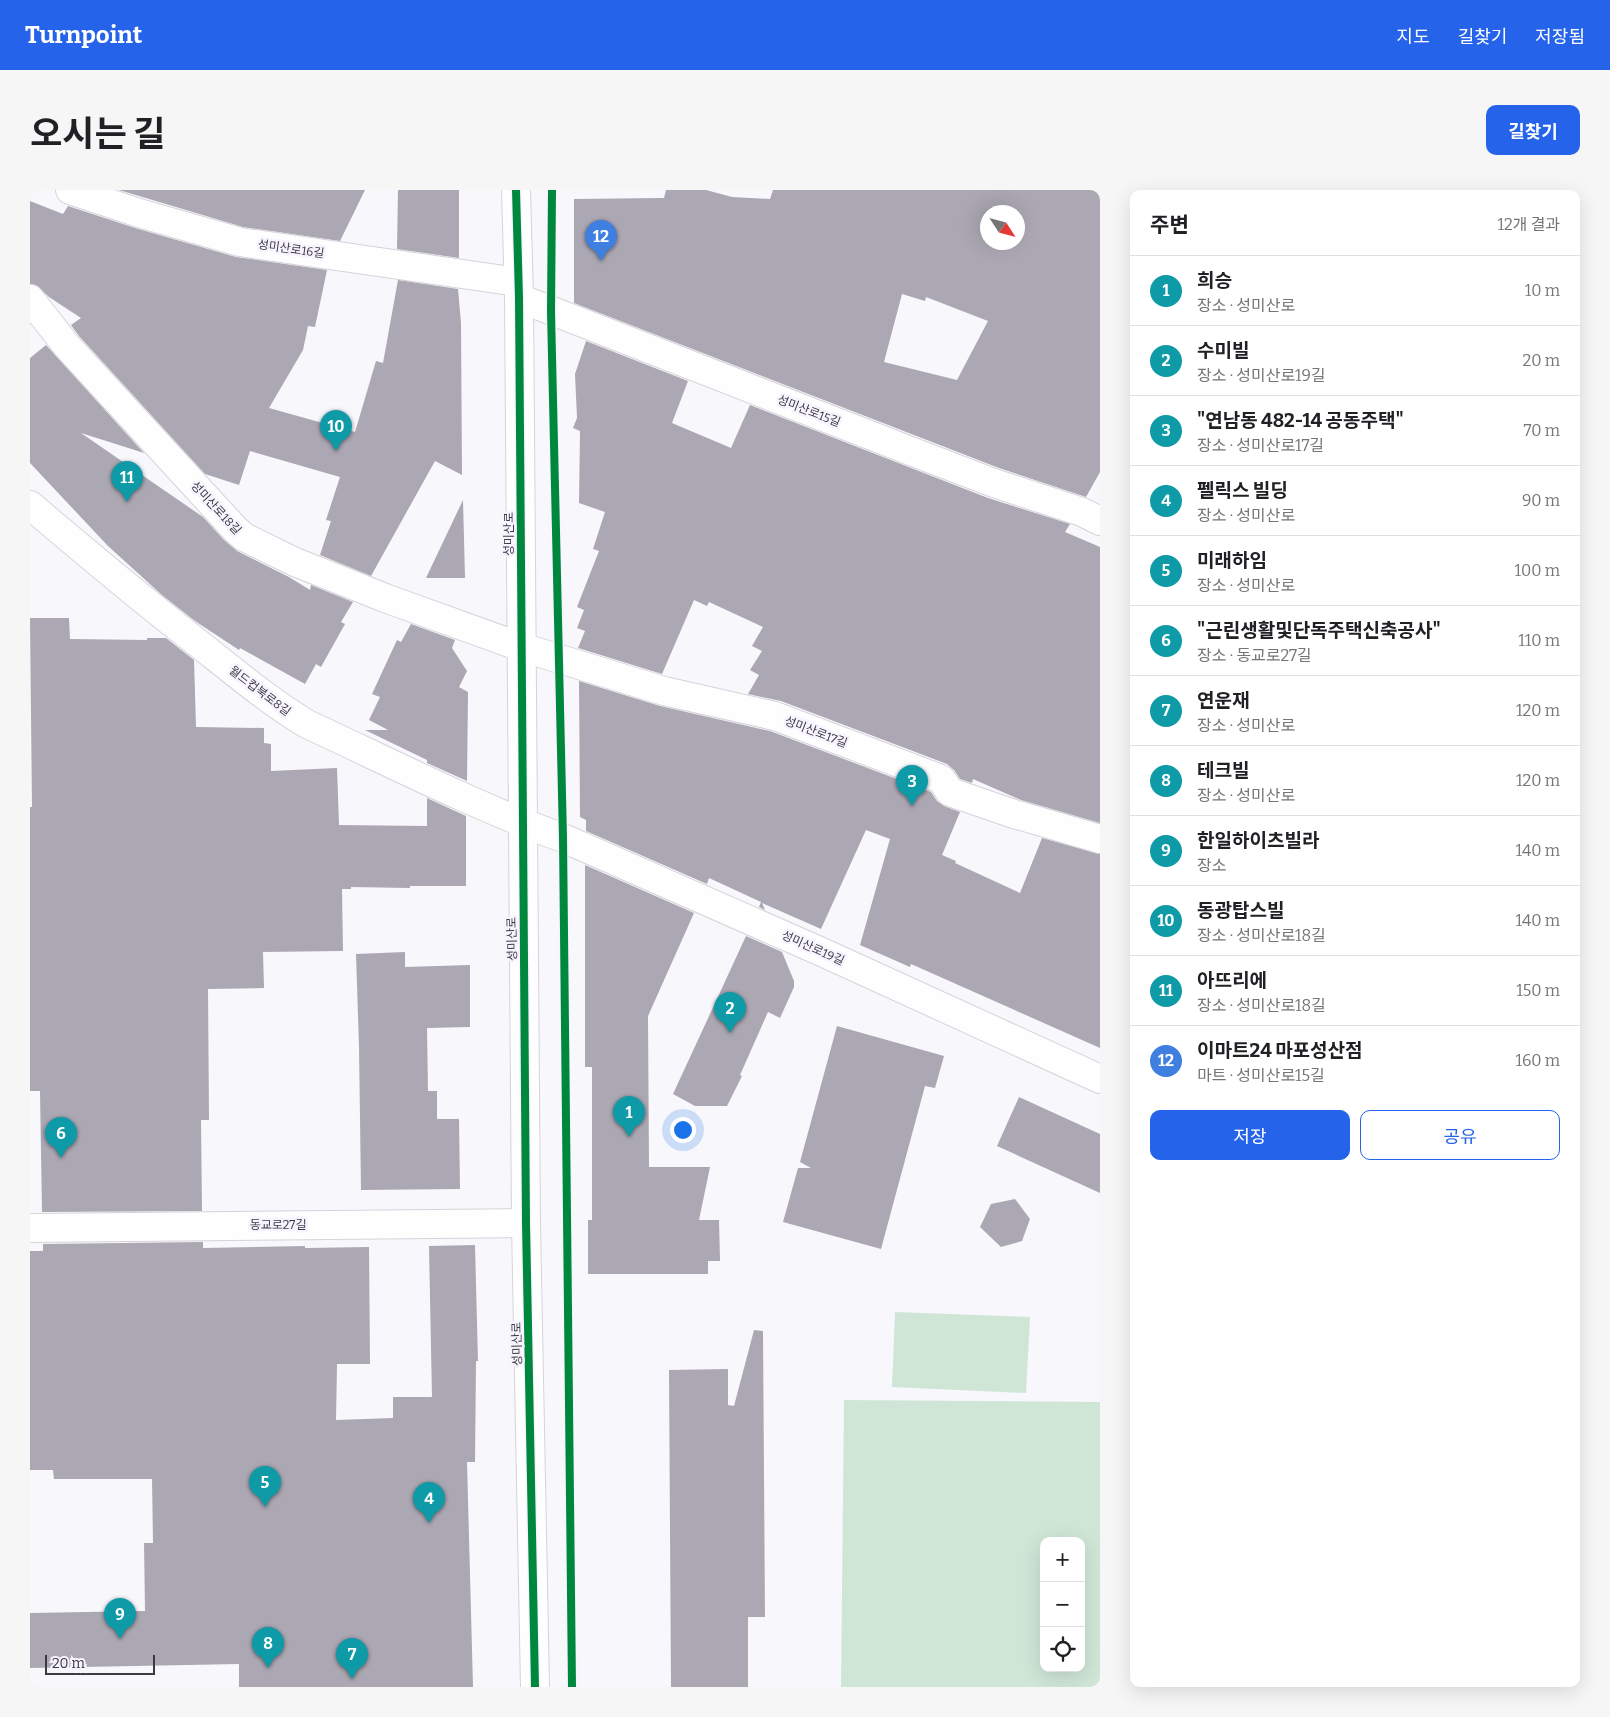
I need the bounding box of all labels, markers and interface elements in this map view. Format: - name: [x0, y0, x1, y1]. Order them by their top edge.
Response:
- text: Turnpoint: [25, 21, 142, 49]
- text: 지도: [1397, 26, 1430, 48]
- text: 길찾기: [1458, 26, 1507, 48]
- text: 저장됨: [1535, 26, 1585, 48]
- button: 길찾기: [1486, 105, 1580, 155]
- text: 오시는 길: [30, 113, 165, 155]
- north arrow: [980, 205, 1025, 250]
- text: 주변: [1150, 212, 1189, 238]
- text: 12개 결과: [1497, 215, 1560, 234]
- pin: 12: [585, 220, 617, 261]
- street label: 성미산로16길: [257, 237, 325, 261]
- text: 희승: [1197, 269, 1232, 292]
- text: 1: [1163, 281, 1169, 300]
- text: 10 m: [1525, 281, 1560, 300]
- text: 장소 · 성미산로: [1197, 296, 1295, 315]
- text: 수미빌: [1197, 339, 1249, 362]
- text: 2: [1161, 351, 1171, 370]
- text: 20 m: [1523, 351, 1560, 370]
- text: 장소 · 성미산로19길: [1197, 366, 1326, 385]
- street label: 성미산로15길: [775, 393, 843, 429]
- text: "연남동 482-14 공동주택": [1197, 409, 1404, 432]
- pin: 10: [320, 410, 352, 451]
- text: 3: [1161, 421, 1171, 440]
- text: 70 m: [1524, 421, 1560, 440]
- text: 장소 · 성미산로17길: [1197, 436, 1324, 455]
- pin: 11: [111, 461, 143, 502]
- street label: 성미산로18길: [188, 479, 244, 537]
- text: 펠릭스 빌딩: [1197, 479, 1288, 502]
- text: 4: [1161, 491, 1171, 510]
- text: 90 m: [1522, 491, 1560, 510]
- text: 장소 · 성미산로: [1197, 506, 1295, 525]
- street label: 성미산로: [502, 512, 516, 556]
- text: 미래하임: [1197, 549, 1267, 572]
- text: 5: [1162, 561, 1170, 580]
- text: 100 m: [1515, 561, 1560, 580]
- text: 장소 · 성미산로: [1197, 576, 1295, 595]
- text: "근린생활및단독주택신축공사": [1197, 619, 1441, 642]
- text: 6: [1161, 631, 1171, 650]
- text: 110 m: [1518, 631, 1560, 650]
- text: 장소 · 동교로27길: [1197, 646, 1312, 665]
- street label: 월드컵북로8길: [226, 663, 294, 719]
- text: 연운재: [1197, 689, 1249, 712]
- text: 7: [1162, 701, 1170, 720]
- text: 120 m: [1516, 701, 1560, 720]
- street label: 성미산로17길: [783, 714, 849, 750]
- text: 장소 · 성미산로: [1197, 716, 1295, 735]
- text: 테크빌: [1197, 759, 1249, 782]
- pin: 3: [896, 765, 928, 806]
- text: 8: [1161, 771, 1171, 790]
- text: 120 m: [1516, 771, 1560, 790]
- text: 장소 · 성미산로: [1197, 786, 1295, 805]
- text: 한일하이츠빌라: [1197, 829, 1319, 852]
- text: 9: [1161, 841, 1171, 860]
- text: 140 m: [1515, 841, 1560, 860]
- text: 장소: [1197, 856, 1226, 875]
- text: 동광탑스빌: [1197, 899, 1284, 922]
- text: 10: [1157, 911, 1175, 930]
- text: 140 m: [1515, 911, 1560, 930]
- street label: 성미산로: [505, 917, 519, 961]
- text: 장소 · 성미산로18길: [1197, 926, 1326, 945]
- street label: 성미산로19길: [779, 928, 847, 968]
- text: 아뜨리에: [1197, 969, 1267, 992]
- text: 11: [1159, 981, 1173, 1000]
- text: 150 m: [1516, 981, 1560, 1000]
- pin: 2: [714, 992, 746, 1033]
- text: 장소 · 성미산로18길: [1197, 996, 1326, 1015]
- text: 이마트24 마포성산점: [1197, 1039, 1363, 1062]
- text: 12: [1158, 1051, 1174, 1070]
- text: 160 m: [1515, 1051, 1560, 1070]
- text: 마트 · 성미산로15길: [1197, 1066, 1325, 1085]
- pin: 1: [613, 1096, 645, 1137]
- button: 저장: [1150, 1110, 1350, 1160]
- button: 공유: [1360, 1110, 1560, 1160]
- pin: 6: [45, 1117, 77, 1158]
- your location: [670, 1117, 696, 1143]
- street label: 동교로27길: [250, 1218, 306, 1232]
- street label: 성미산로: [510, 1322, 524, 1366]
- pin: 5: [249, 1466, 281, 1507]
- pin: 4: [413, 1482, 445, 1523]
- map controls: [1040, 1537, 1085, 1672]
- button: +: [1040, 1537, 1085, 1582]
- button: −: [1040, 1582, 1085, 1627]
- pin: 9: [104, 1598, 136, 1639]
- pin: 8: [252, 1627, 284, 1668]
- button: locate: [1040, 1627, 1085, 1672]
- pin: 7: [336, 1638, 368, 1679]
- scale bar: [45, 1652, 155, 1675]
- text: 20 m: [52, 1655, 85, 1672]

